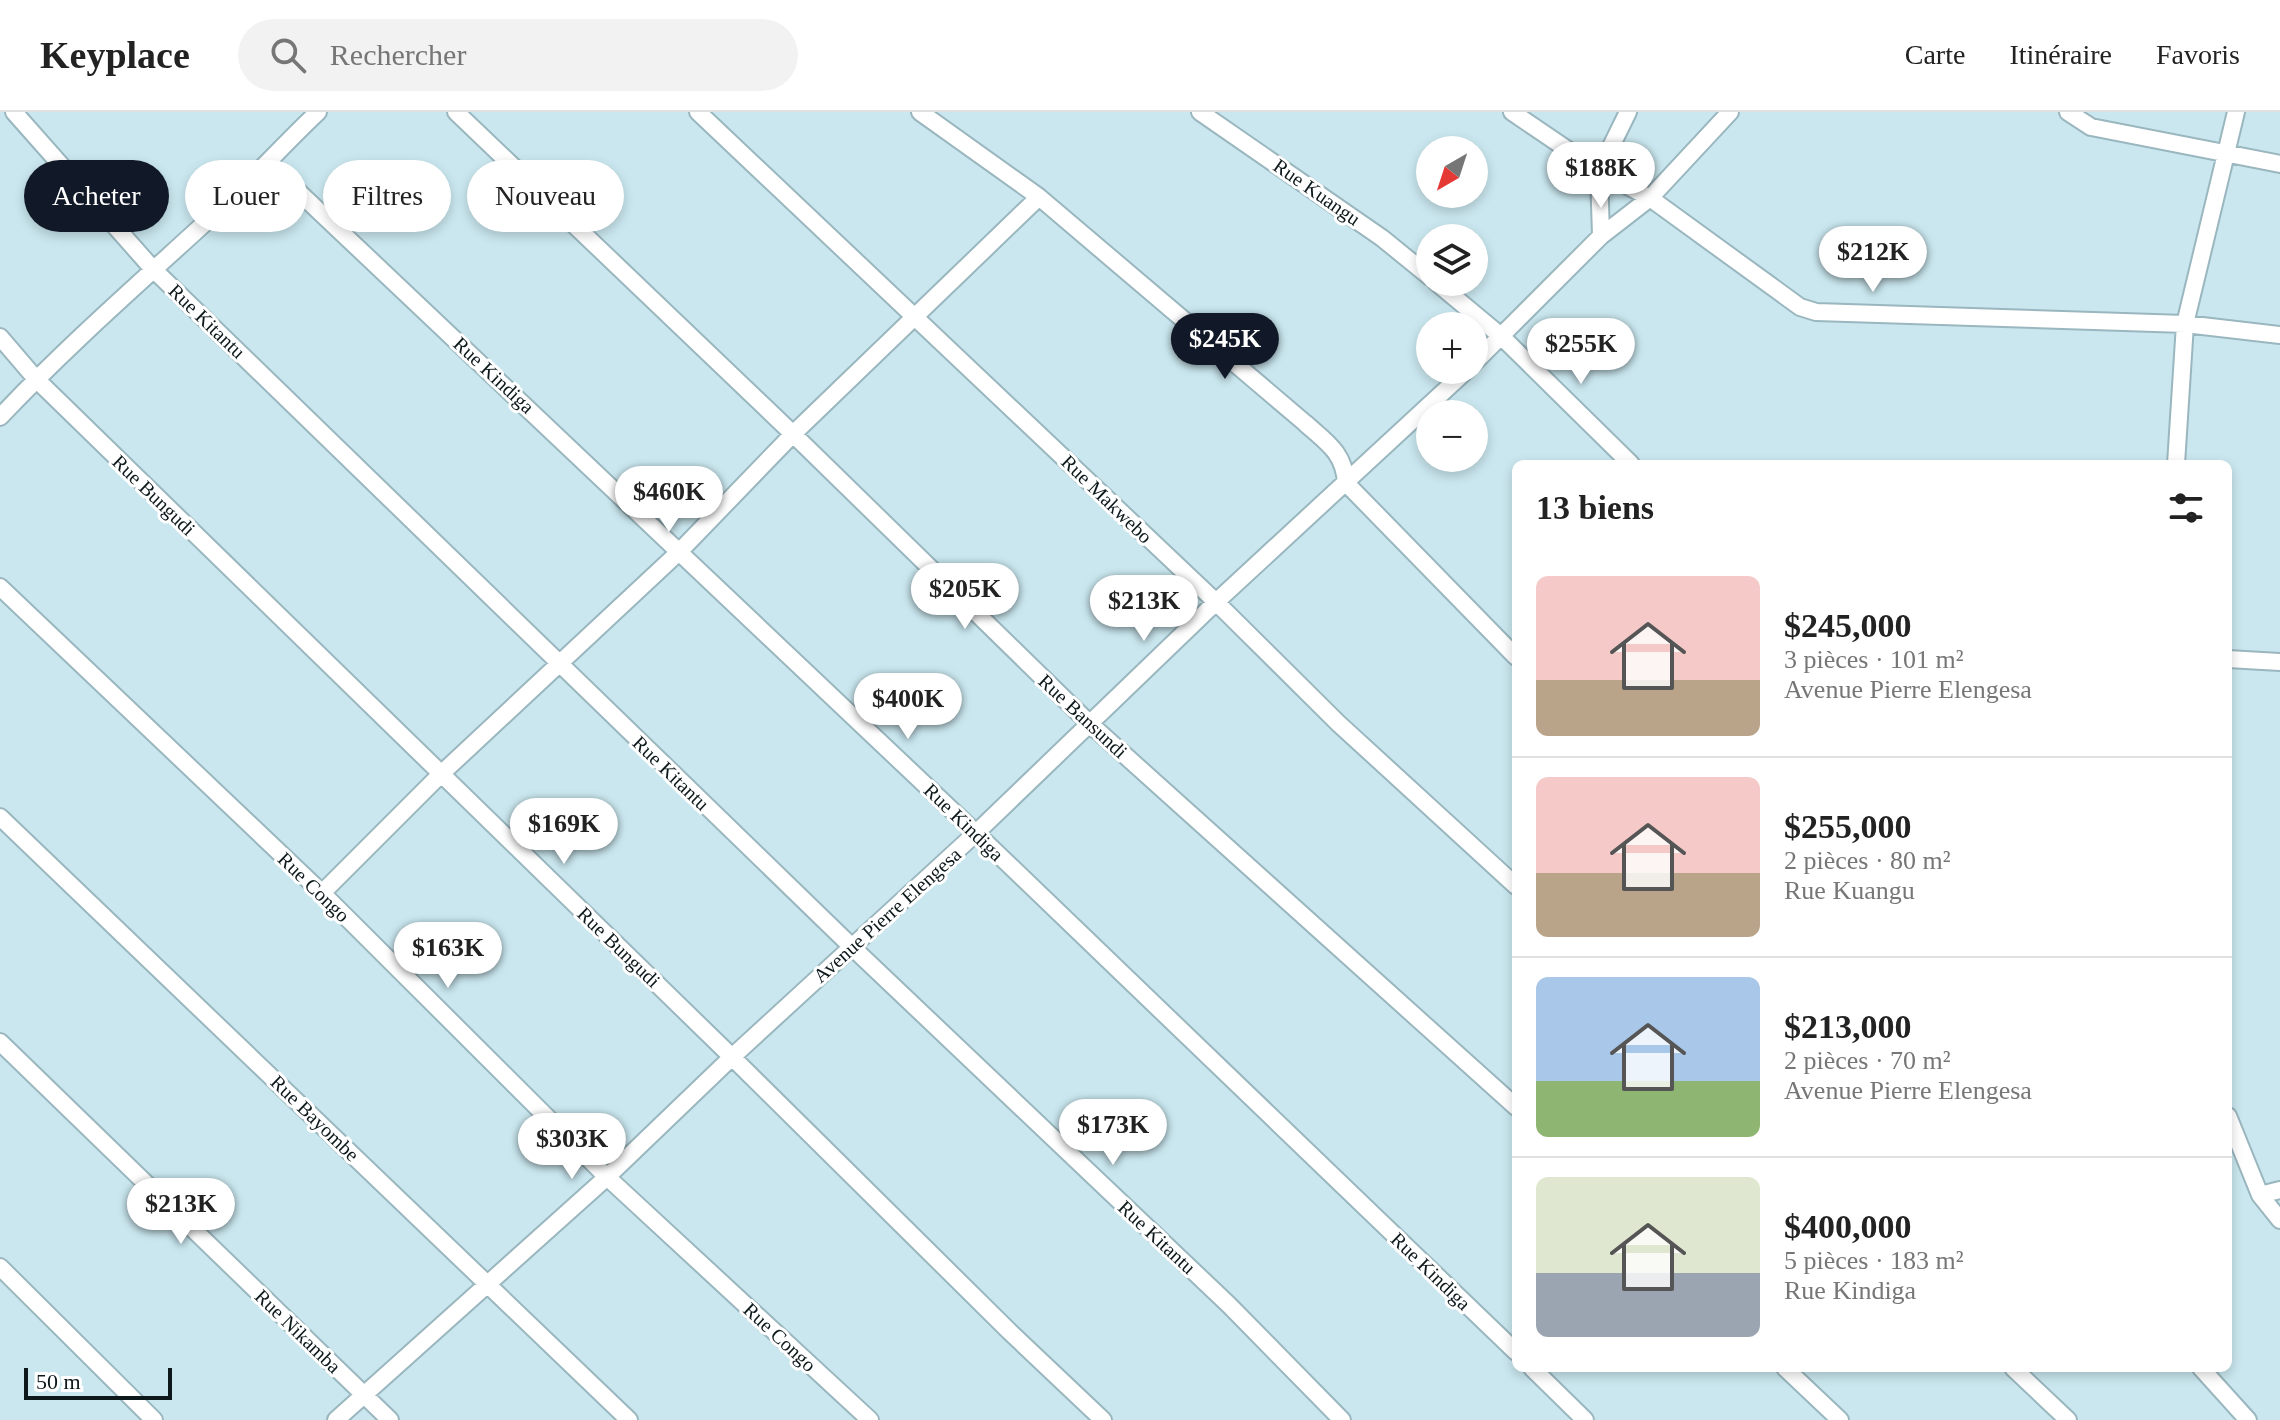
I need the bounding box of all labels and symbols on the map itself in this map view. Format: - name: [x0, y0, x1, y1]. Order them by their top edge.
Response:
- north arrow: [1416, 136, 1488, 208]
- pin: $188K: [1545, 142, 1657, 210]
- street label: Rue Kuangu: [1269, 154, 1364, 231]
- pin: $212K: [1817, 226, 1929, 294]
- street label: Rue Kitantu: [164, 279, 250, 363]
- pin: $245K: [1169, 313, 1281, 381]
- pin: $255K: [1525, 318, 1637, 386]
- street label: Rue Kindiga: [449, 332, 539, 419]
- street label: Rue Bungudi: [107, 450, 200, 541]
- street label: Rue Makwebo: [1057, 450, 1157, 548]
- pin: $460K: [613, 466, 725, 534]
- pin: $205K: [909, 563, 1021, 631]
- pin: $213K: [1088, 575, 1200, 643]
- street label: Rue Bansundi: [1034, 669, 1132, 763]
- pin: $400K: [852, 673, 964, 741]
- street label: Rue Kitantu: [628, 731, 714, 815]
- street label: Rue Kindiga: [919, 779, 1008, 866]
- pin: $169K: [508, 798, 620, 866]
- street label: Avenue Pierre Elengesa: [809, 843, 966, 988]
- street label: Rue Congo: [273, 848, 354, 927]
- street label: Rue Bungudi: [572, 902, 665, 993]
- pin: $163K: [392, 922, 504, 990]
- street label: Rue Bayombe: [266, 1071, 364, 1166]
- pin: $173K: [1057, 1099, 1169, 1167]
- pin: $303K: [516, 1113, 628, 1181]
- pin: $213K: [125, 1178, 237, 1246]
- street label: Rue Kitantu: [1114, 1196, 1200, 1278]
- street label: Rue Kindiga: [1386, 1228, 1475, 1315]
- street label: Rue Nikamba: [251, 1285, 345, 1377]
- street label: Rue Congo: [739, 1298, 821, 1377]
- scale bar: [24, 1364, 172, 1400]

